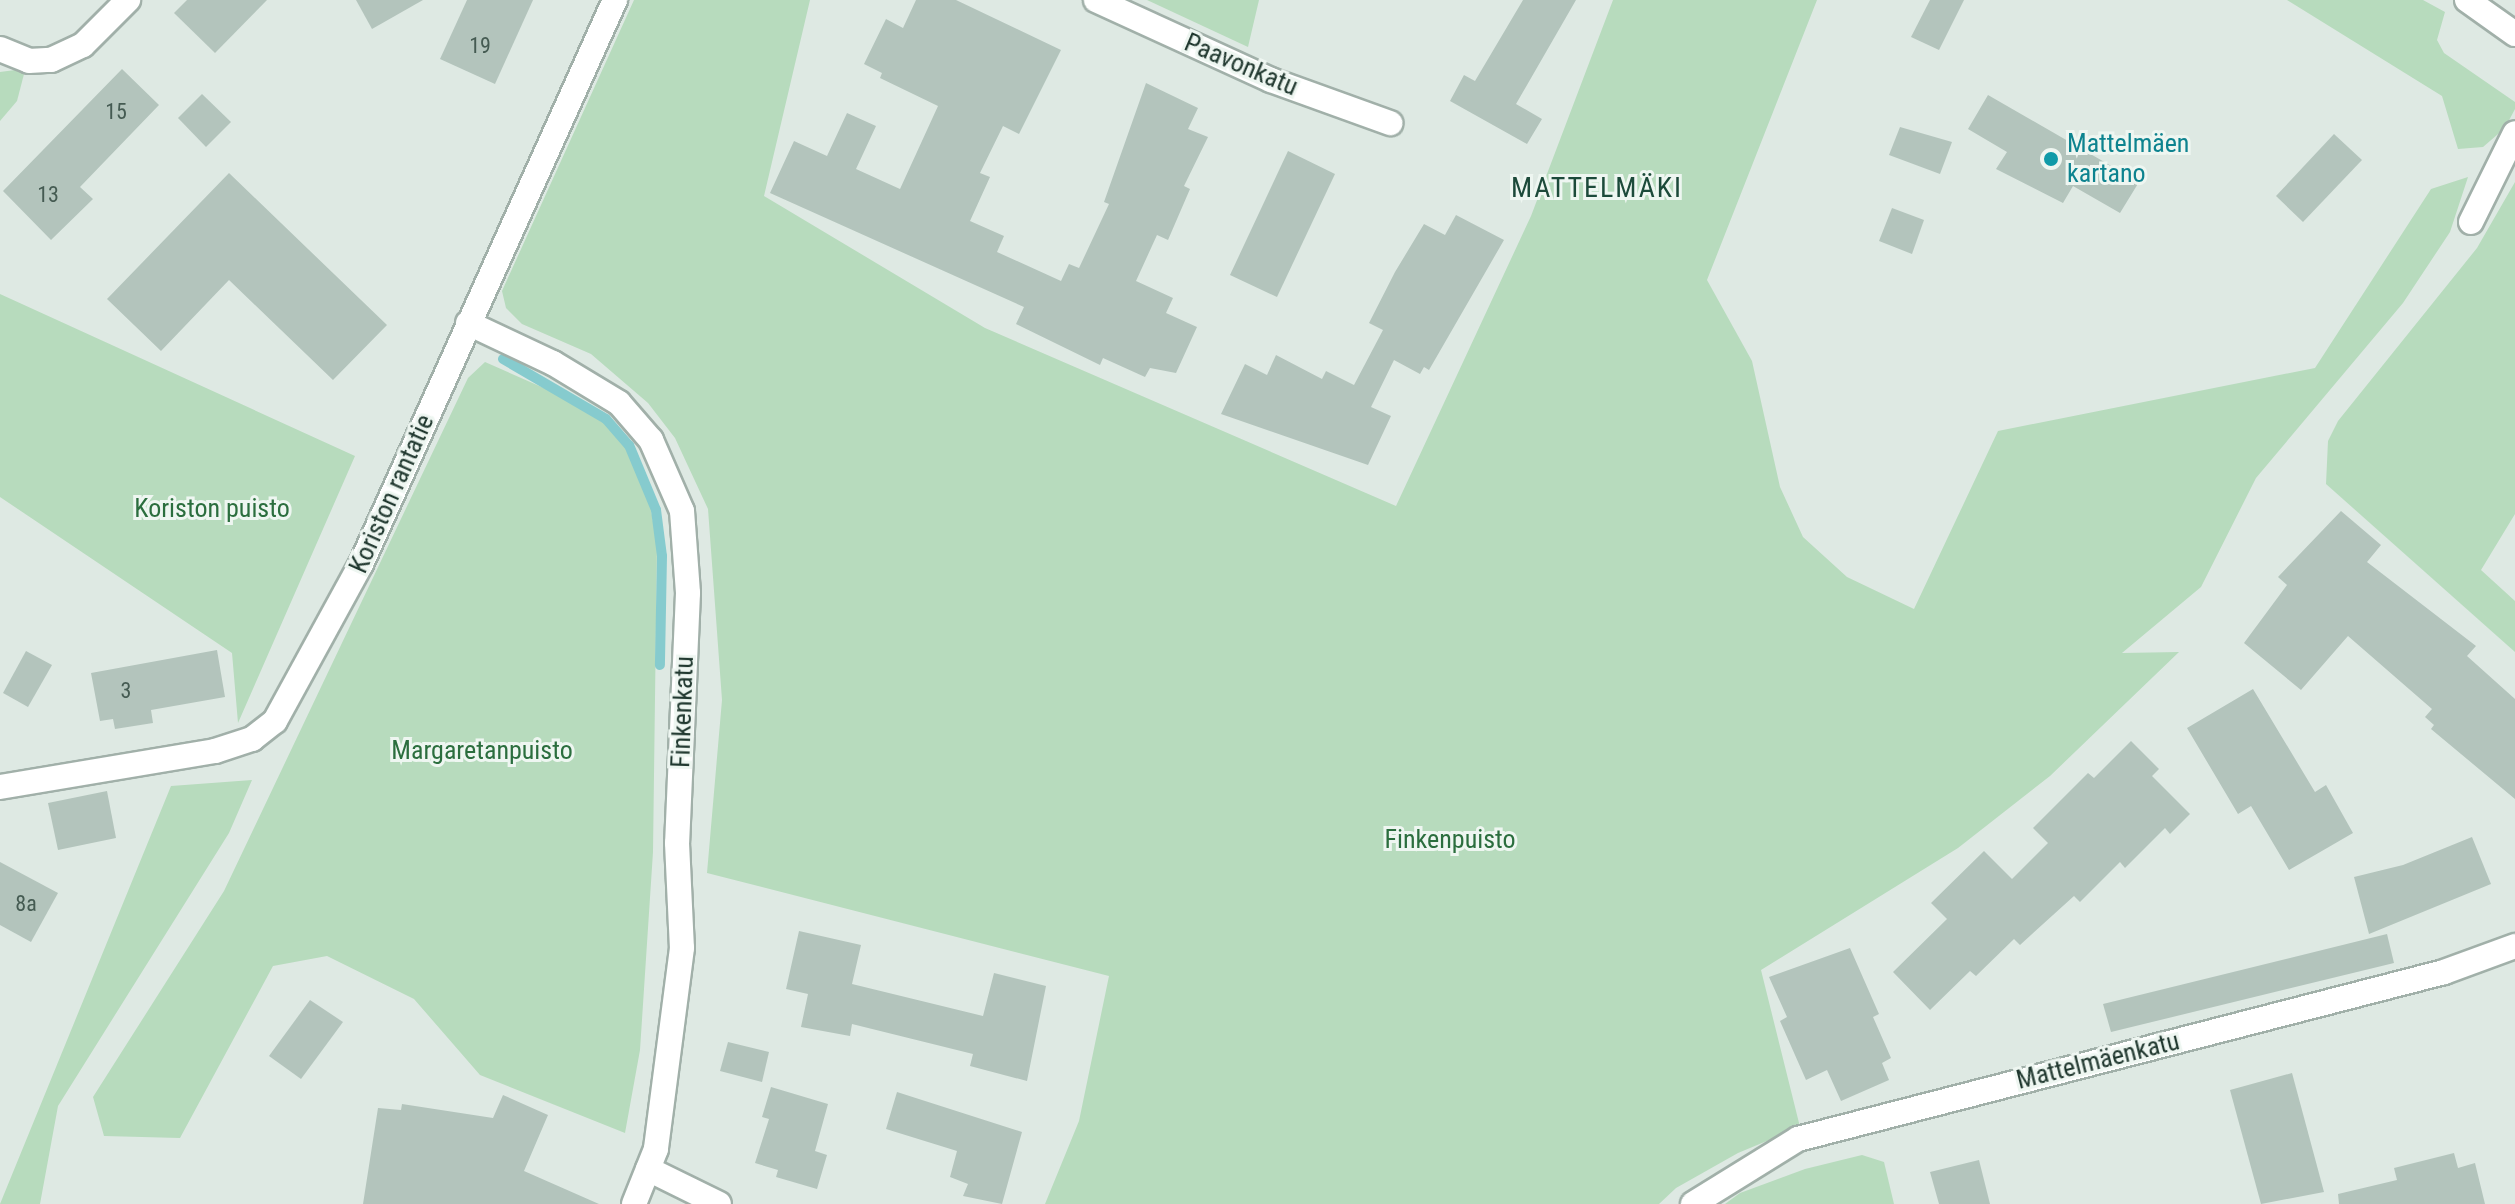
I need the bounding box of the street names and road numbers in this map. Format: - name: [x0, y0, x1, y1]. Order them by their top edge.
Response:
- street label: Paavonkatu: [1180, 27, 1302, 103]
- street label: Koriston rantatie: [343, 410, 441, 578]
- street label: Finkenkatu: [665, 656, 701, 768]
- street label: Mattelmäenkatu: [2013, 1026, 2183, 1096]

